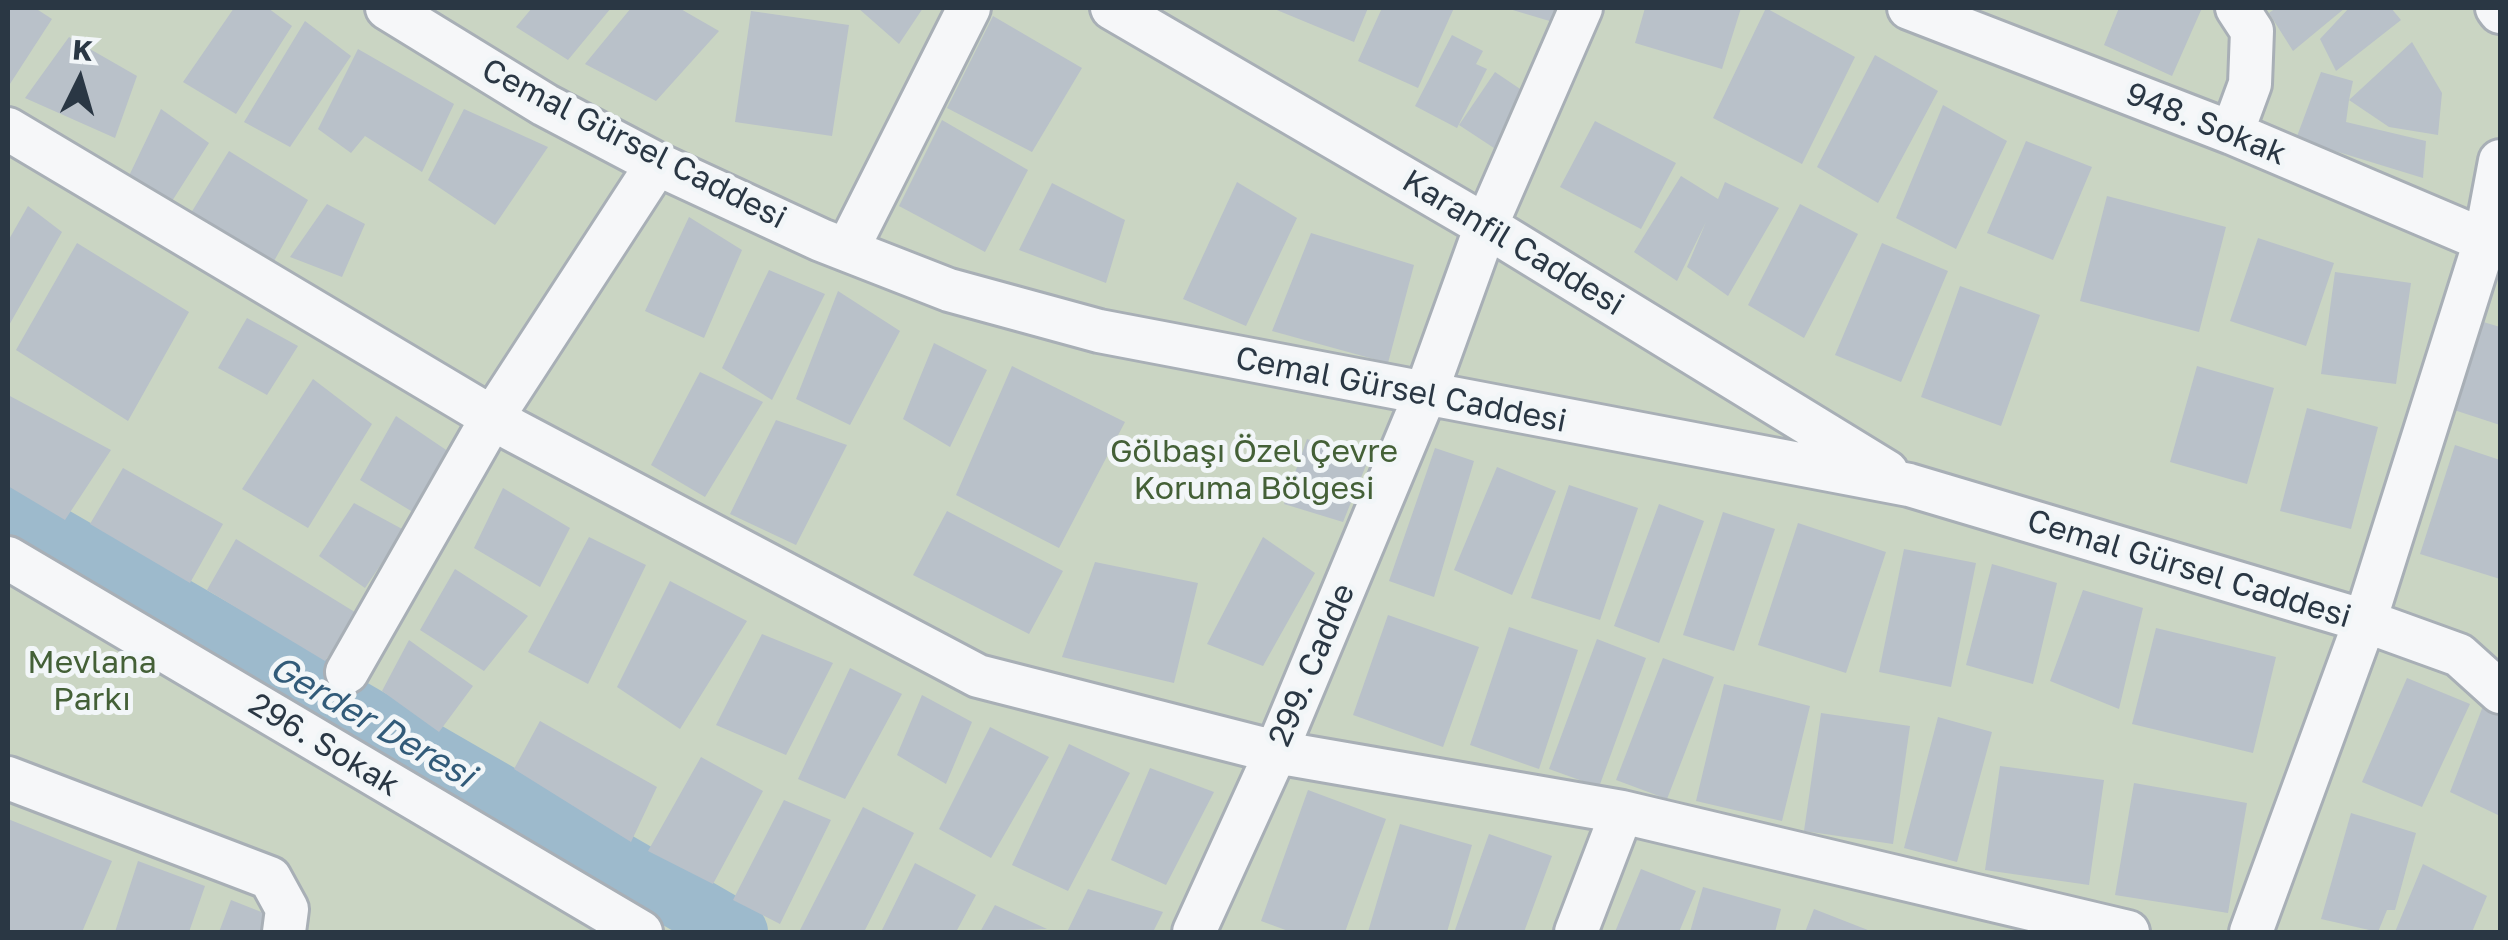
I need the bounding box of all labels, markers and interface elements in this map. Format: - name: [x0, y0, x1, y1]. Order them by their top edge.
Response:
- north arrow: [30, 30, 130, 130]
- text: K: [71, 32, 94, 67]
- street label: Cemal Gürsel Caddesi: [475, 51, 793, 237]
- street label: 948. Sokak: [2120, 74, 2292, 174]
- street label: Karanfil Caddesi: [1395, 162, 1631, 324]
- street label: Cemal Gürsel Caddesi: [1232, 339, 1570, 441]
- park label: Gölbaşı Özel Çevre Koruma Bölgesi: [1110, 433, 1398, 508]
- street label: Cemal Gürsel Caddesi: [2023, 501, 2355, 637]
- street label: 299. Cadde: [1261, 578, 1363, 752]
- park label: Mevlana Parkı: [27, 644, 157, 719]
- water label: Gerder Deresi: [262, 647, 482, 797]
- street label: 296. Sokak: [242, 685, 406, 805]

